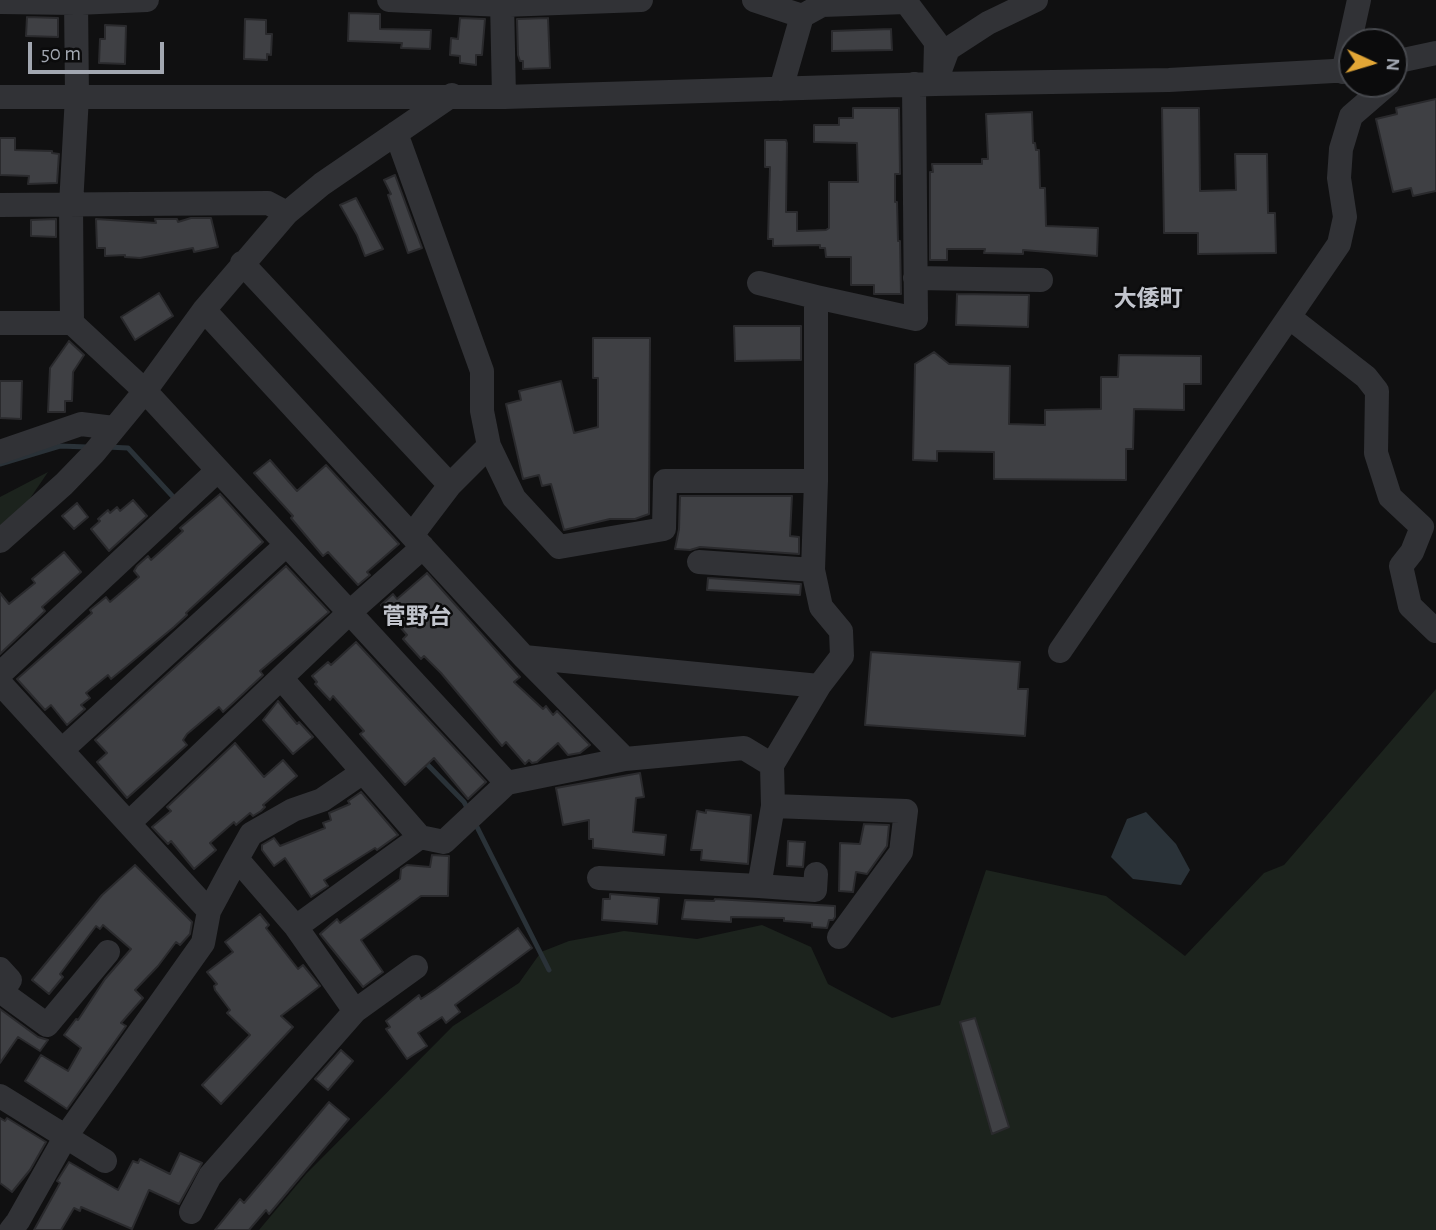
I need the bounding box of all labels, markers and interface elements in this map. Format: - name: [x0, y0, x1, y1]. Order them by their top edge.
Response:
- scale bar: [32, 28, 168, 72]
- north arrow: [1338, 28, 1408, 98]
- text: 50 m: [41, 43, 81, 64]
- text: N: [1383, 57, 1402, 72]
- district label: 大倭町: [1114, 285, 1182, 313]
- district label: 菅野台: [383, 603, 451, 631]

